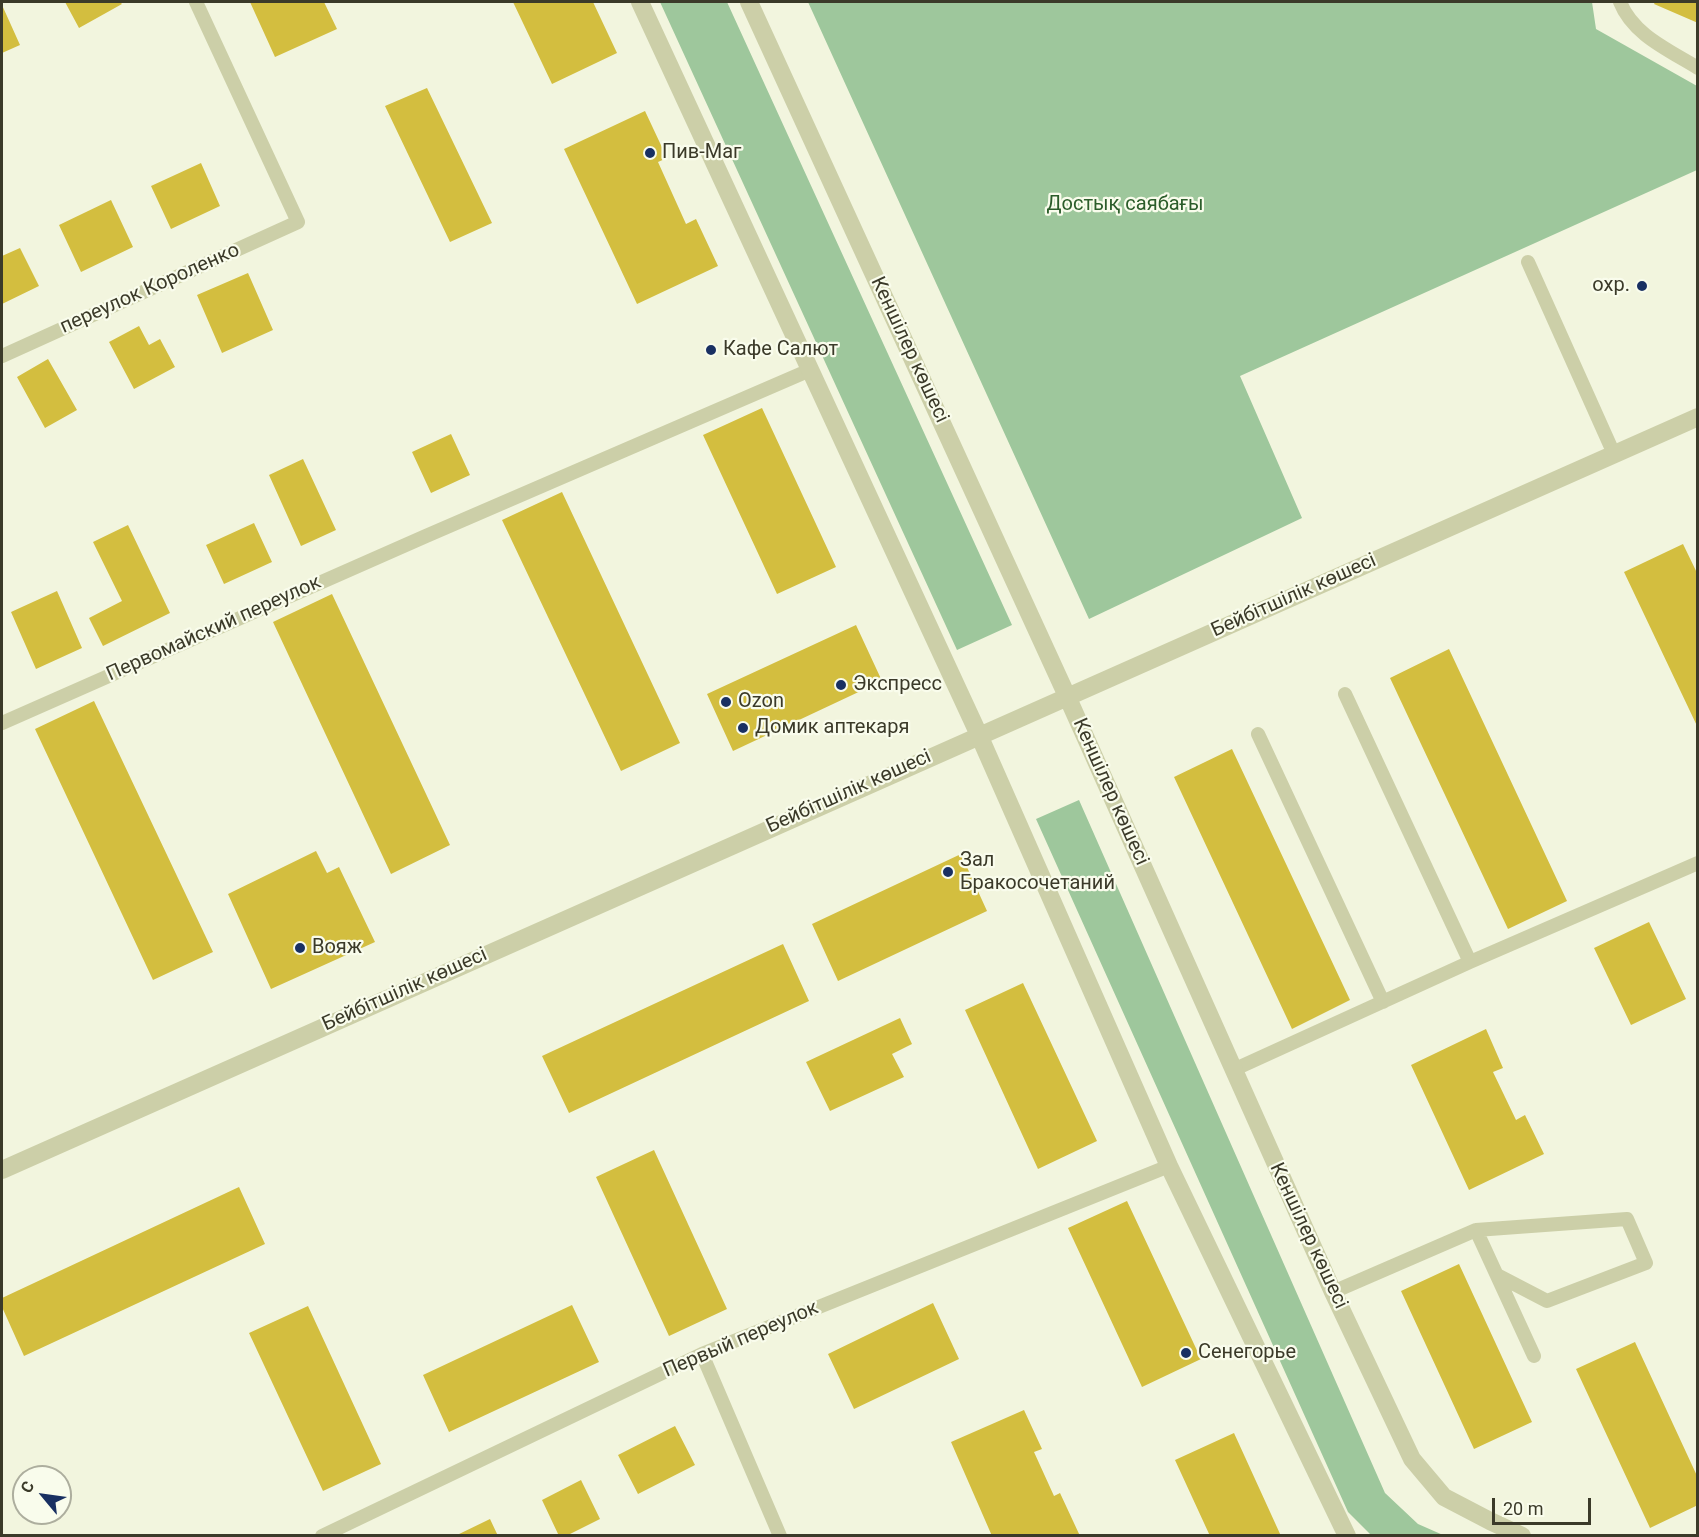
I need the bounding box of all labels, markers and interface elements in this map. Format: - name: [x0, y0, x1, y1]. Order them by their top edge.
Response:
- place label: Пив-Маг: [662, 141, 742, 165]
- marker: Пив-Маг: [643, 146, 657, 160]
- park label: Достық саябағы: [1046, 193, 1204, 217]
- street label: переулок Короленко: [57, 239, 243, 339]
- street label: Кеншілер көшесі: [865, 273, 953, 427]
- place label: охр.: [1592, 274, 1630, 298]
- marker: охр.: [1635, 279, 1649, 293]
- place label: Кафе Салют: [723, 338, 838, 362]
- marker: Кафе Салют: [704, 343, 718, 357]
- street label: Бейбітшілік көшесі: [1208, 549, 1380, 643]
- street label: Первомайский переулок: [103, 571, 325, 687]
- place label: Экспресс: [853, 673, 942, 697]
- marker: Экспресс: [834, 678, 848, 692]
- place label: Ozon: [738, 690, 784, 714]
- marker: Ozon: [719, 695, 733, 709]
- street label: Кеншілер көшесі: [1067, 715, 1153, 869]
- place label: Домик аптекаря: [755, 716, 909, 740]
- marker: Домик аптекаря: [736, 721, 750, 735]
- street label: Бейбітшілік көшесі: [763, 745, 935, 839]
- place label: Зал Бракосочетаний: [960, 849, 1115, 896]
- marker: Зал Бракосочетаний: [941, 865, 955, 879]
- place label: Вояж: [312, 936, 362, 960]
- marker: Вояж: [293, 941, 307, 955]
- street label: Бейбітшілік көшесі: [319, 943, 491, 1037]
- street label: Кеншілер көшесі: [1264, 1159, 1352, 1313]
- street label: Первый переулок: [660, 1296, 822, 1384]
- place label: Сенегорье: [1198, 1341, 1296, 1365]
- marker: Сенегорье: [1179, 1346, 1193, 1360]
- north arrow: [12, 1465, 72, 1525]
- text: С: [17, 1478, 38, 1496]
- scale bar: [1495, 1486, 1594, 1524]
- text: 20 m: [1503, 1498, 1543, 1519]

